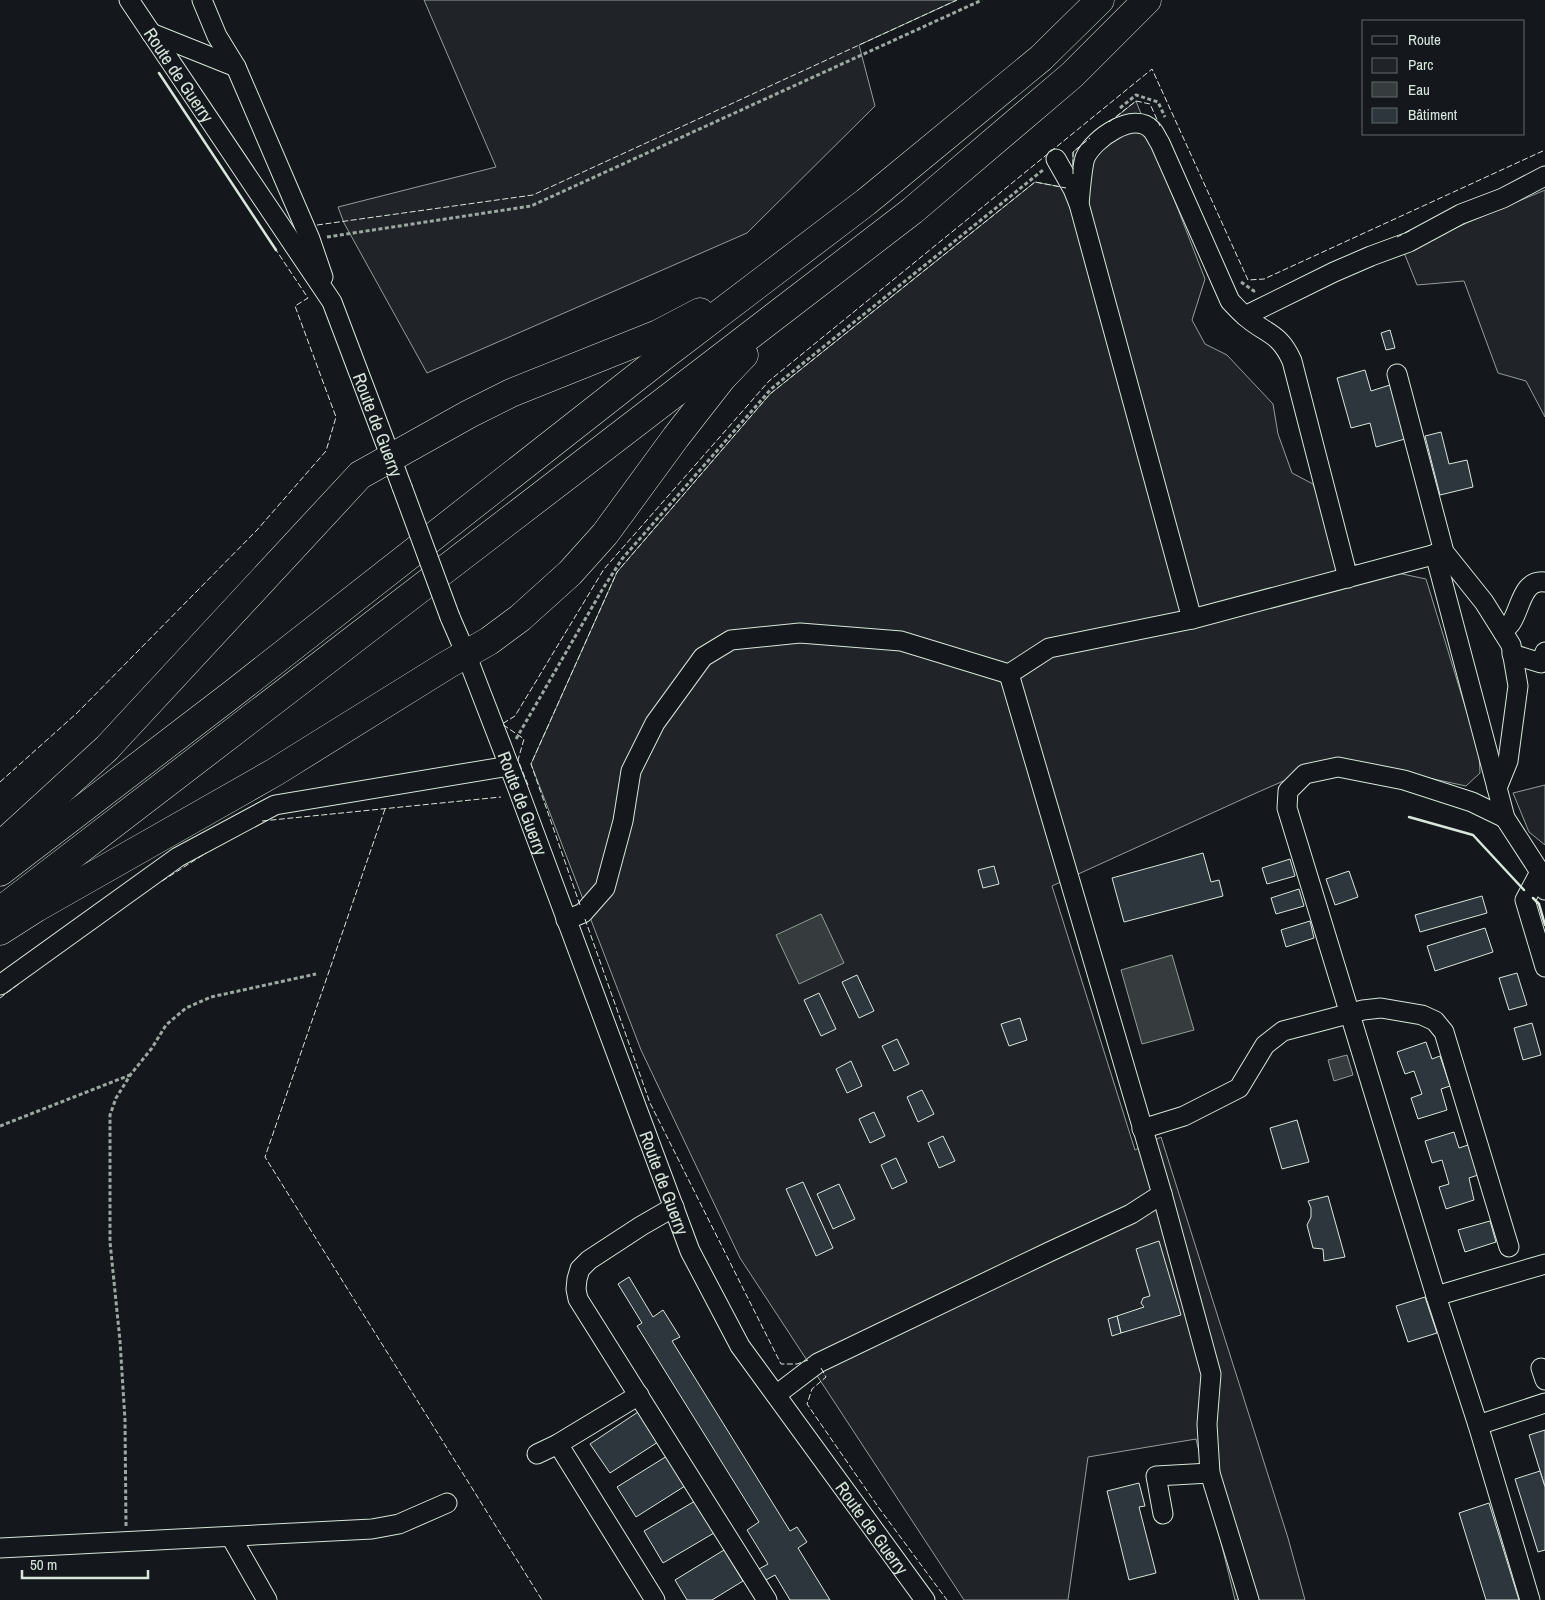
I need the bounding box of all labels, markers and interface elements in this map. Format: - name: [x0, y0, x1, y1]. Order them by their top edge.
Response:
- legend: [1362, 20, 1525, 135]
- street label: Route de Guerry: [138, 22, 220, 128]
- text: Route: [1408, 29, 1441, 50]
- text: Parc: [1408, 54, 1433, 75]
- text: Eau: [1408, 79, 1430, 100]
- text: Bâtiment: [1408, 104, 1458, 125]
- street label: Route de Guerry: [347, 369, 410, 481]
- street label: Route de Guerry: [492, 748, 554, 859]
- street label: Route de Guerry: [634, 1127, 696, 1239]
- street label: Route de Guerry: [830, 1476, 915, 1580]
- scale bar: [22, 1548, 149, 1580]
- text: 50 m: [30, 1554, 57, 1575]

